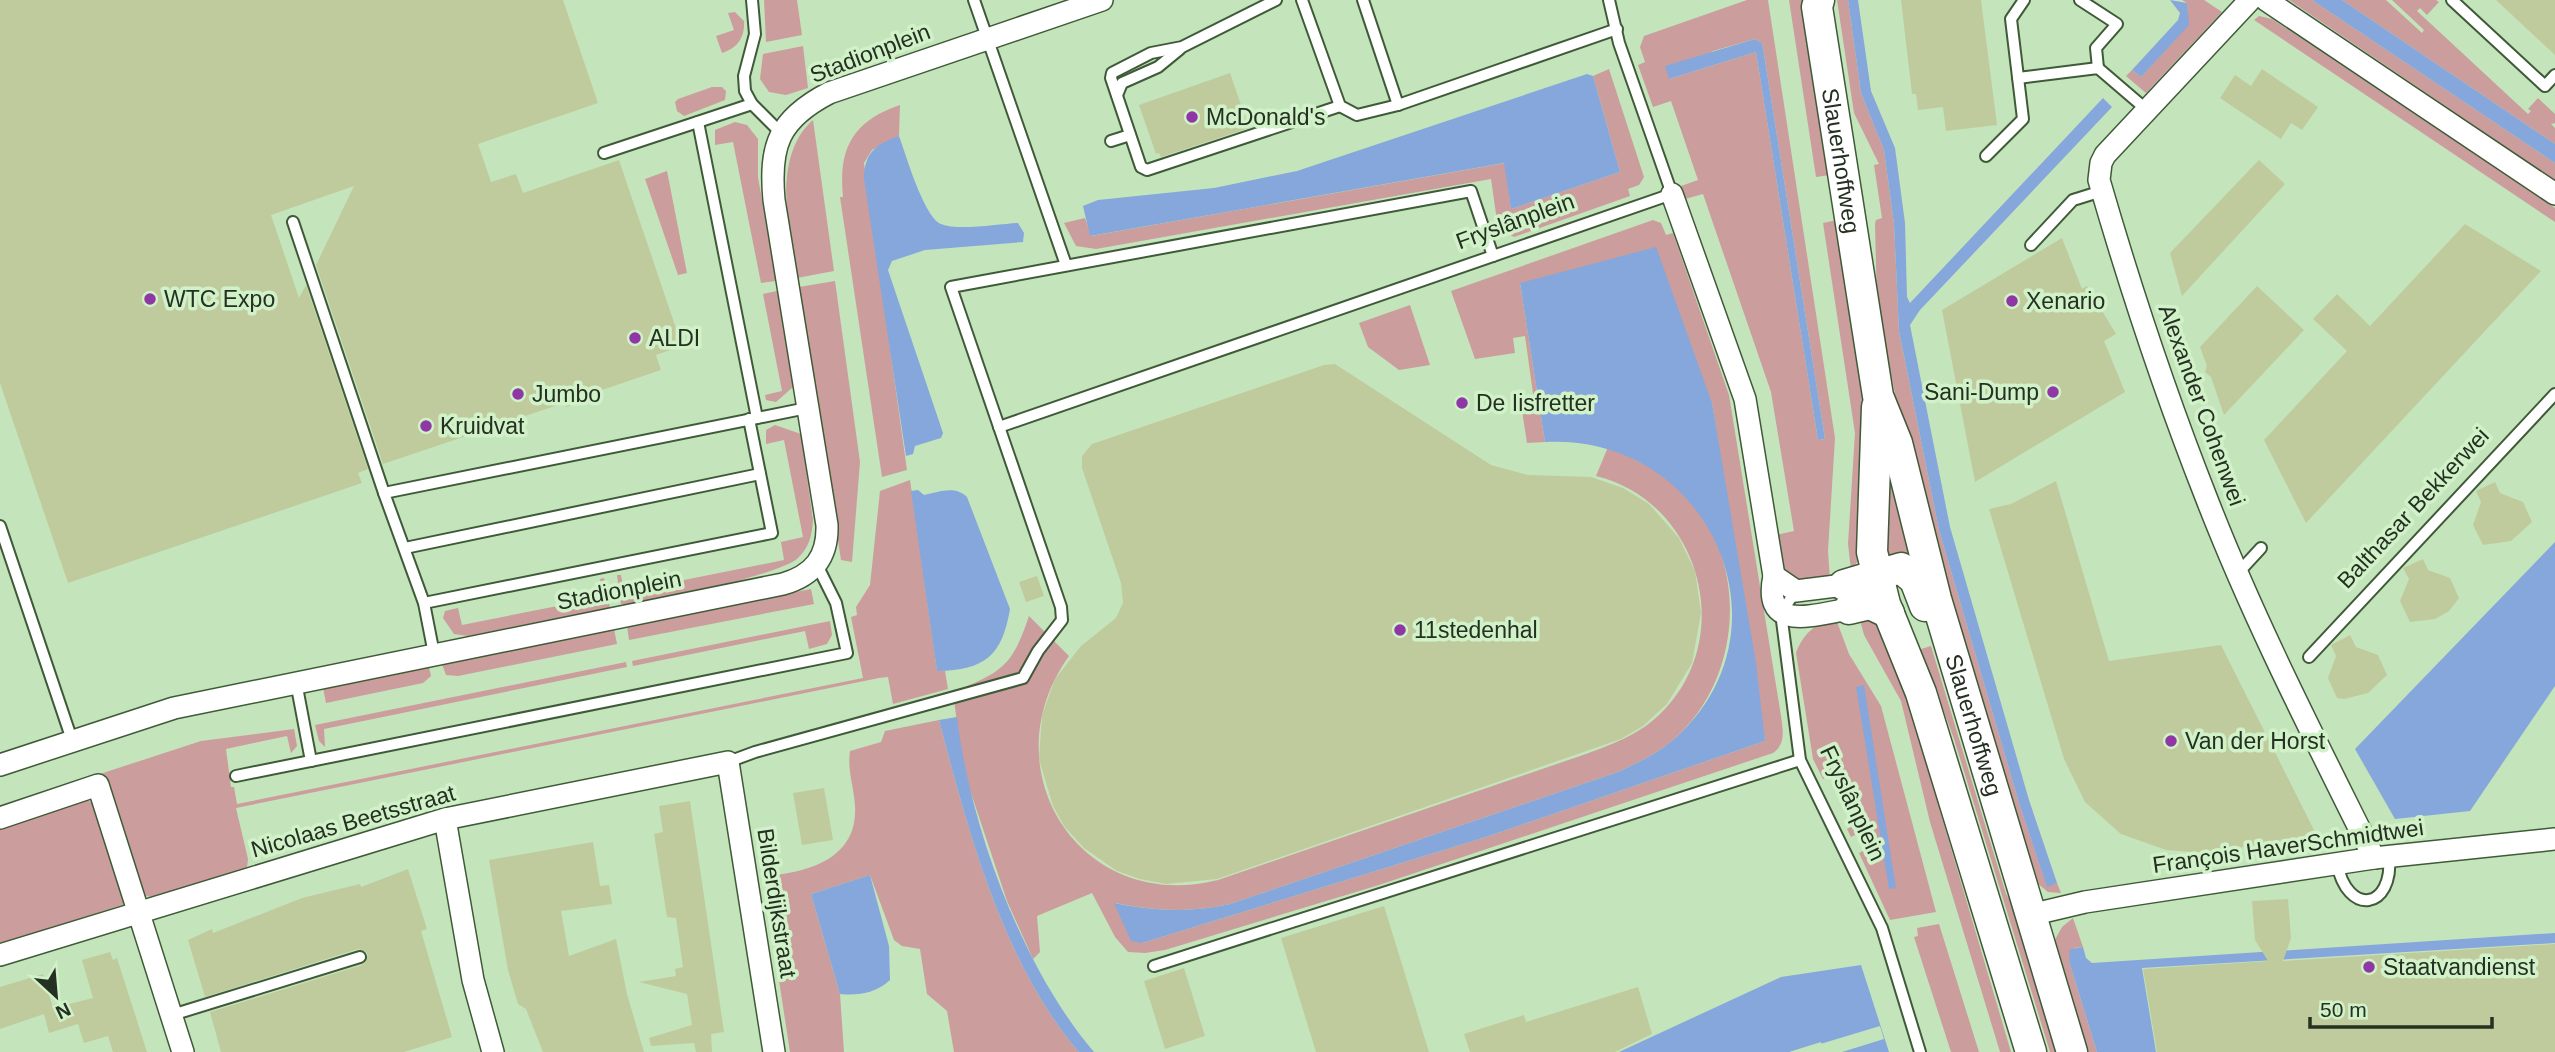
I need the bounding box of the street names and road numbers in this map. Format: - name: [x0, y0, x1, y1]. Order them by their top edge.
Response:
- street label: Stadionplein: [806, 18, 934, 88]
- street label: Slauerhoffweg: [1817, 86, 1865, 235]
- street label: Fryslânplein: [1452, 188, 1578, 254]
- street label: Alexander Cohenwei: [2153, 301, 2251, 509]
- street label: Balthasar Bekkerwei: [2332, 422, 2494, 594]
- street label: Stadionplein: [554, 565, 684, 615]
- street label: Slauerhoffweg: [1940, 651, 2007, 799]
- street label: Fryslânplein: [1815, 741, 1891, 865]
- street label: Nicolaas Beetsstraat: [248, 779, 459, 863]
- street label: François HaverSchmidtwei: [2151, 814, 2425, 878]
- street label: Bilderdijkstraat: [752, 826, 802, 980]

